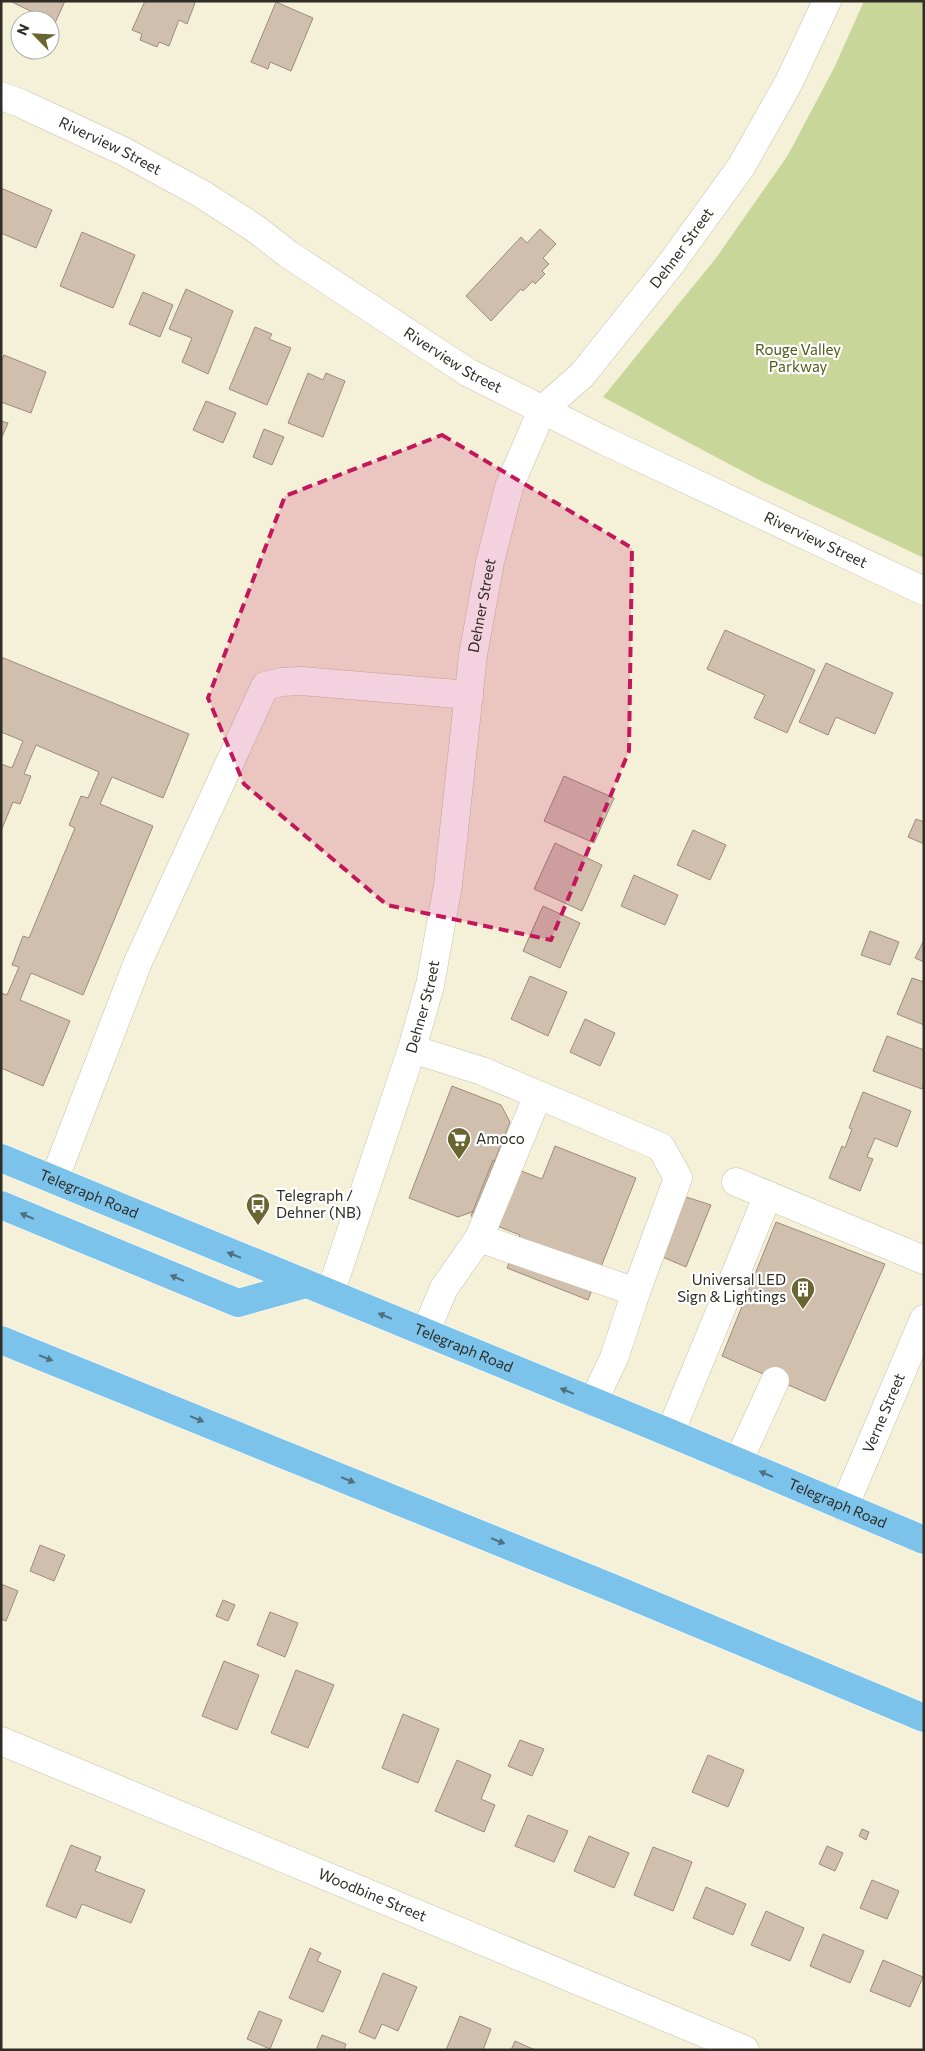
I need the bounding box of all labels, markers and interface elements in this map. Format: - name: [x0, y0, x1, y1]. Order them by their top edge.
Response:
- north arrow: [10, 10, 60, 60]
- text: N: [13, 21, 33, 38]
- street label: Riverview Street: [56, 112, 165, 178]
- street label: Dehner Street: [645, 204, 716, 291]
- street label: Riverview Street: [401, 323, 505, 396]
- park label: Rouge Valley Parkway: [755, 340, 841, 375]
- street label: Riverview Street: [761, 507, 870, 571]
- street label: Dehner Street: [464, 556, 499, 654]
- street label: Dehner Street: [401, 959, 442, 1055]
- supermarket icon: Amoco: [446, 1126, 472, 1160]
- place label: Amoco: [476, 1129, 525, 1147]
- street label: Telegraph Road: [37, 1165, 141, 1222]
- place label: Telegraph / Dehner (NB): [276, 1186, 361, 1221]
- bus stop icon: Telegraph / Dehner (NB): [245, 1192, 271, 1226]
- one-way arrow: [20, 1211, 34, 1219]
- one-way arrow: [227, 1250, 241, 1258]
- place label: Universal LED Sign & Lightings: [677, 1270, 786, 1305]
- one-way arrow: [170, 1274, 184, 1282]
- building icon: Universal LED Sign & Lightings: [790, 1276, 816, 1310]
- one-way arrow: [378, 1312, 392, 1320]
- street label: Telegraph Road: [412, 1319, 516, 1376]
- one-way arrow: [39, 1355, 54, 1363]
- street label: Verne Street: [858, 1370, 908, 1455]
- one-way arrow: [560, 1387, 574, 1395]
- one-way arrow: [190, 1416, 204, 1424]
- one-way arrow: [758, 1470, 773, 1478]
- street label: Telegraph Road: [786, 1474, 890, 1531]
- one-way arrow: [341, 1477, 355, 1485]
- one-way arrow: [491, 1538, 505, 1546]
- street label: Woodbine Street: [316, 1864, 429, 1925]

